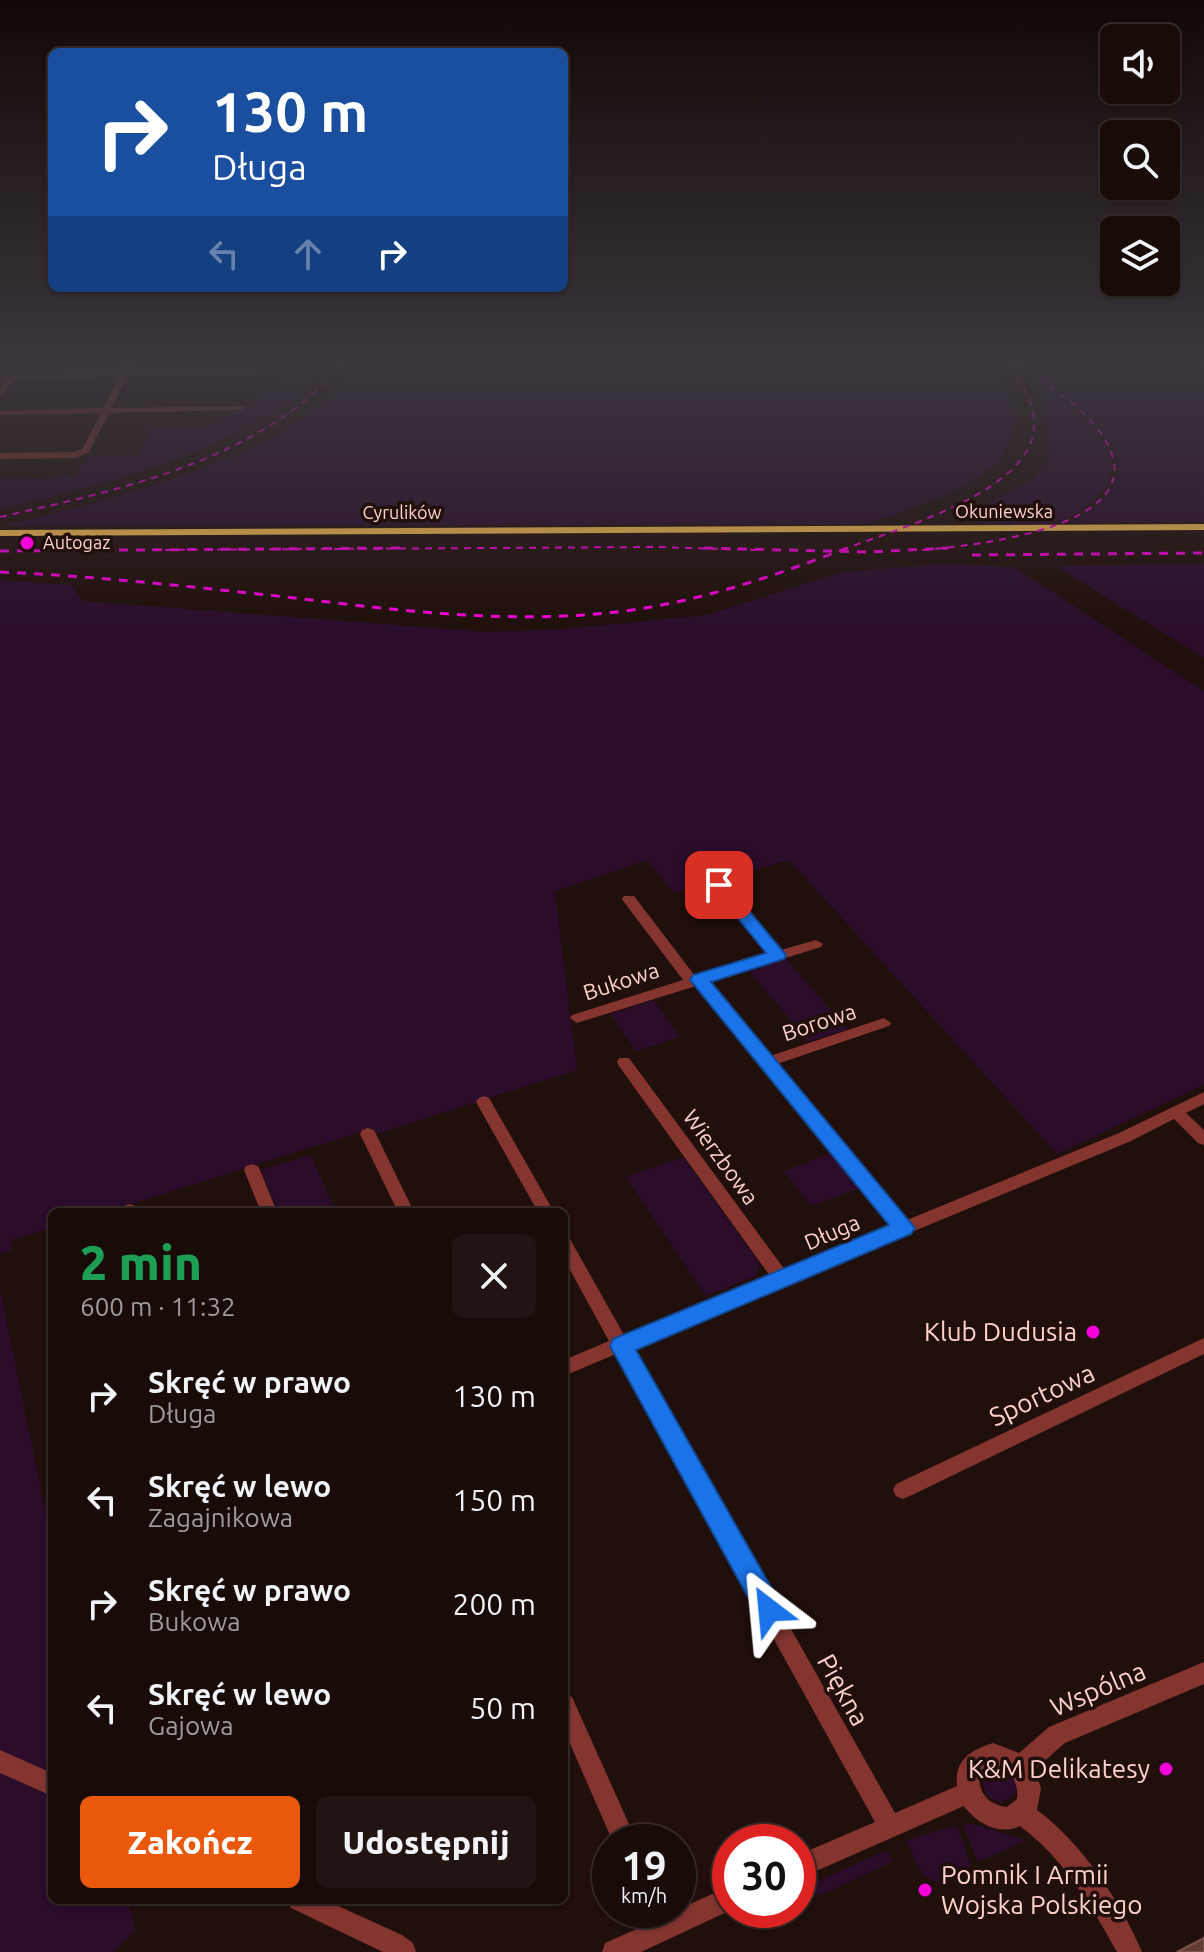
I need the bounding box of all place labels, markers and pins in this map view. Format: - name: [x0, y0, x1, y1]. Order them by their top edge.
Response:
- place label: Autogaz: [43, 532, 110, 552]
- marker: Autogaz: [18, 534, 36, 552]
- pin: [685, 851, 753, 919]
- place label: Klub Dudusia: [924, 1317, 1077, 1346]
- marker: Klub Dudusia: [1084, 1323, 1102, 1341]
- place label: K&M Delikatesy: [968, 1754, 1150, 1783]
- marker: K&M Delikatesy: [1157, 1760, 1175, 1778]
- place label: Pomnik I Armii Wojska Polskiego: [941, 1860, 1142, 1919]
- marker: Pomnik I Armii Wojska Polskiego: [916, 1881, 934, 1899]

